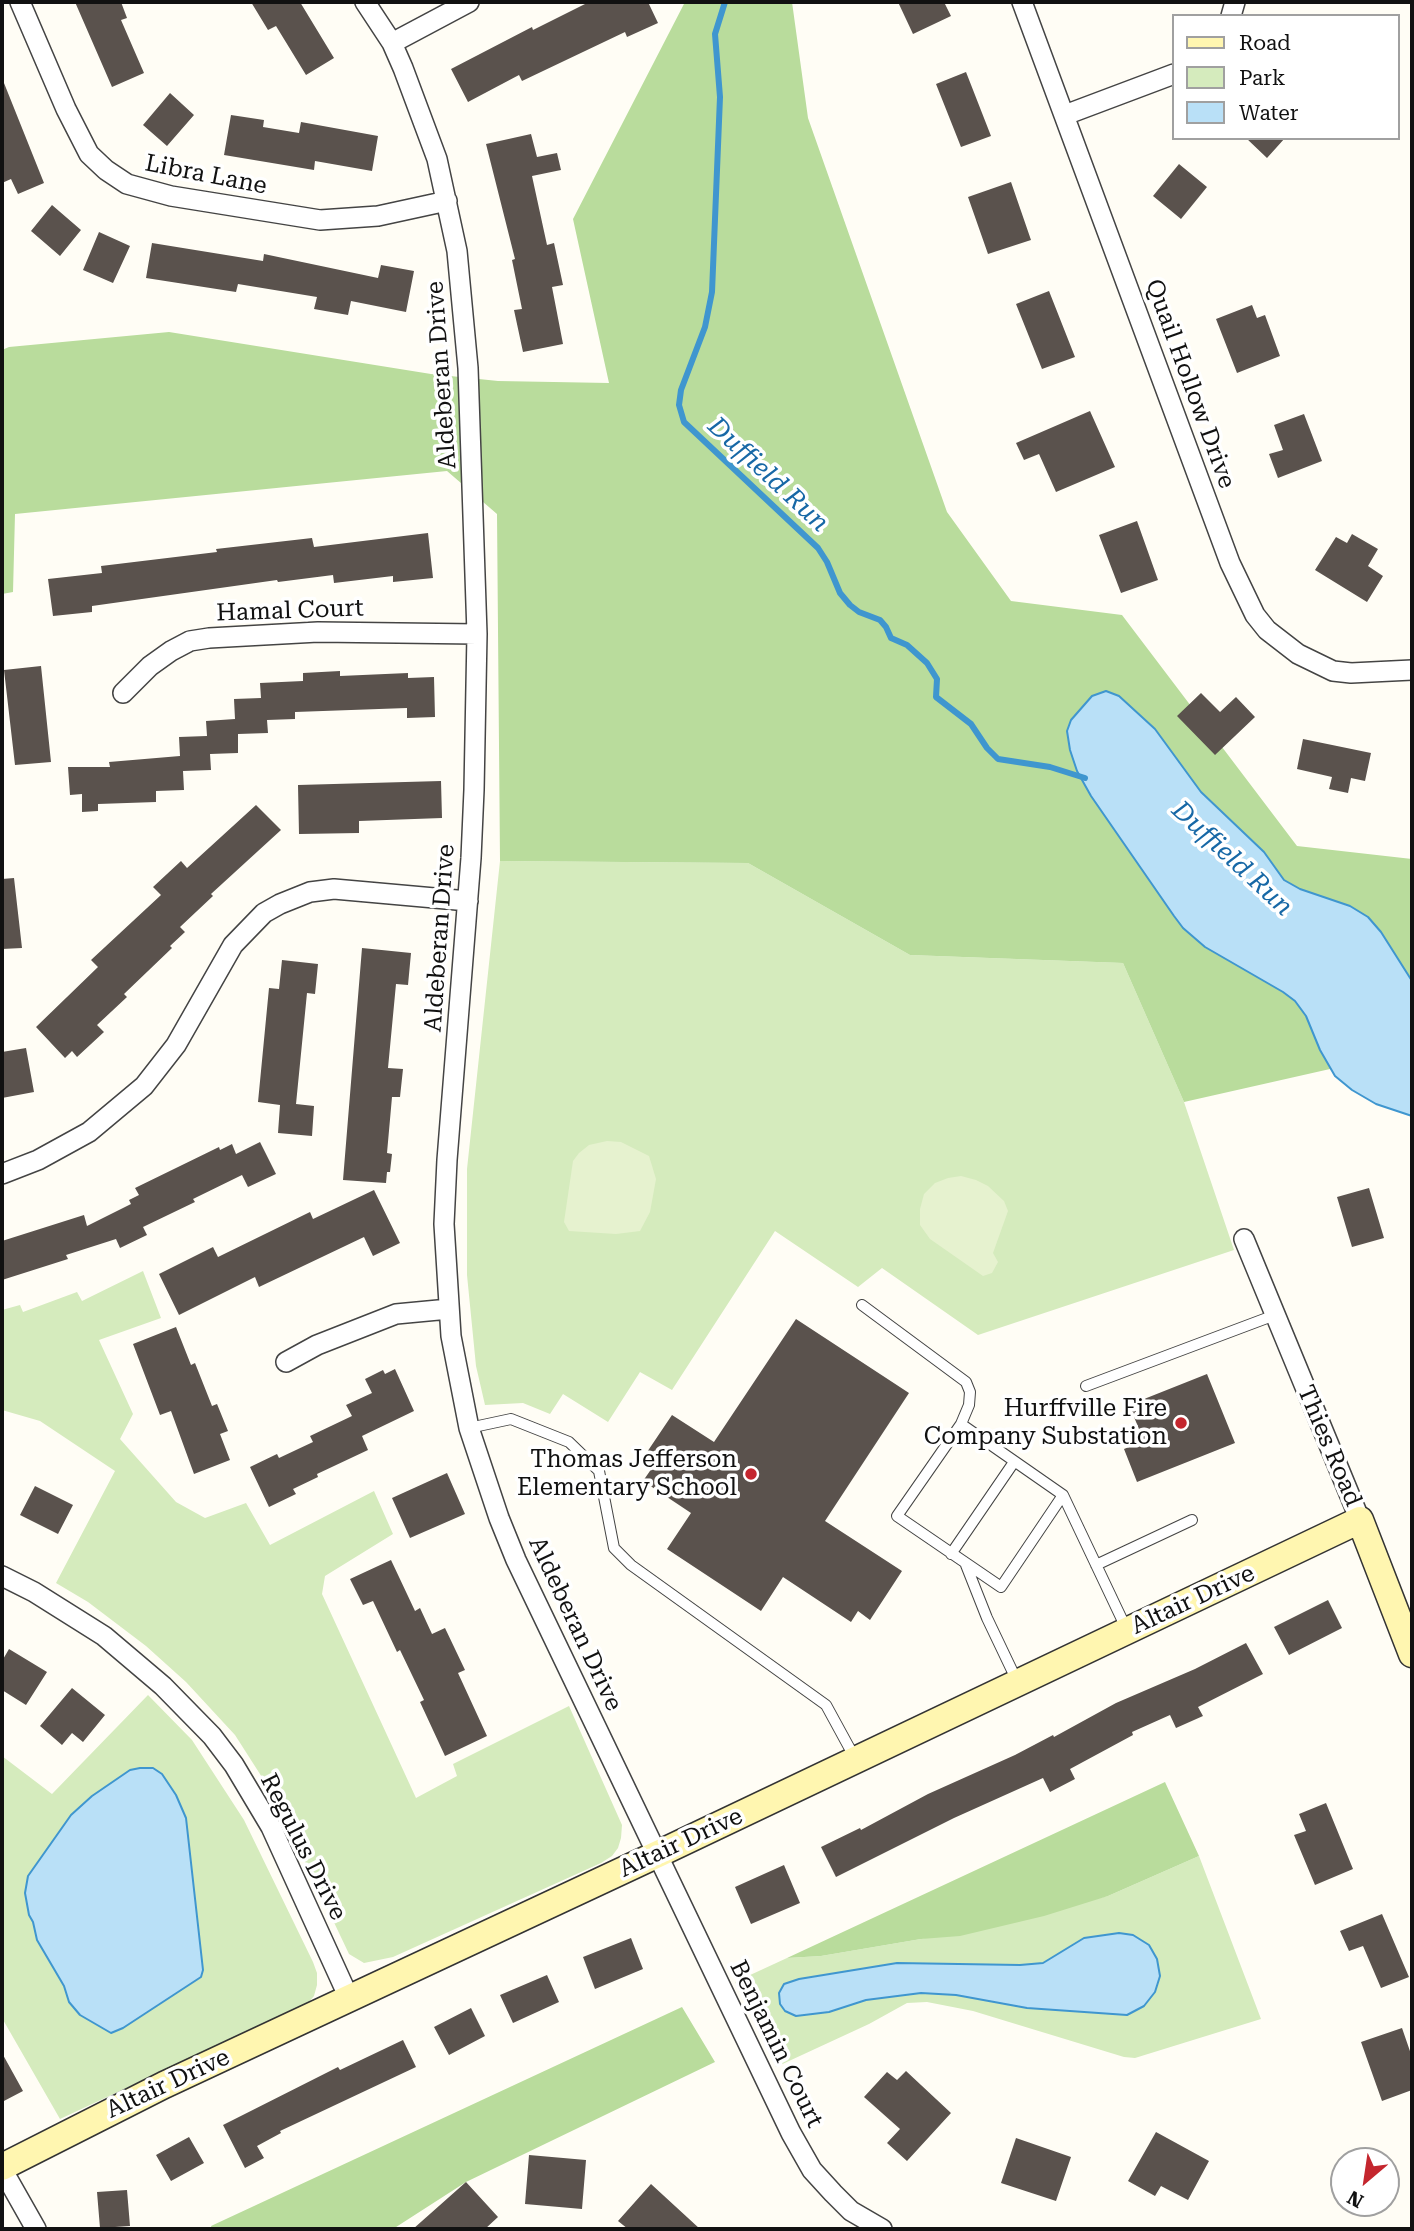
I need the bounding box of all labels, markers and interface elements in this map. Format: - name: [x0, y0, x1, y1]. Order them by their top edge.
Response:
- legend: [1172, 14, 1400, 140]
- text: Road: [1239, 31, 1291, 55]
- text: Park: [1239, 66, 1285, 90]
- text: Water: [1239, 101, 1298, 125]
- street label: Libra Lane: [143, 149, 269, 201]
- street label: Quail Hollow Drive: [1139, 276, 1241, 492]
- street label: Aldeberan Drive: [421, 280, 463, 470]
- water label: Duffield Run: [701, 411, 835, 539]
- street label: Hamal Court: [216, 594, 364, 628]
- water label: Duffield Run: [1165, 795, 1299, 923]
- street label: Aldeberan Drive: [419, 843, 461, 1033]
- street label: Thies Road: [1291, 1381, 1367, 1511]
- place label: Hurffville Fire Company Substation: [924, 1395, 1167, 1451]
- marker: Hurffville Fire Company Substation: [1173, 1415, 1189, 1431]
- place label: Thomas Jefferson Elementary School: [517, 1446, 737, 1502]
- marker: Thomas Jefferson Elementary School: [743, 1466, 759, 1482]
- street label: Aldeberan Drive: [522, 1533, 628, 1715]
- street label: Altair Drive: [1127, 1559, 1259, 1641]
- street label: Regulus Drive: [254, 1769, 352, 1925]
- street label: Altair Drive: [615, 1802, 747, 1884]
- street label: Benjamin Court: [723, 1956, 829, 2132]
- street label: Altair Drive: [102, 2043, 234, 2125]
- north arrow: [1330, 2147, 1400, 2217]
- text: N: [1344, 2185, 1368, 2213]

